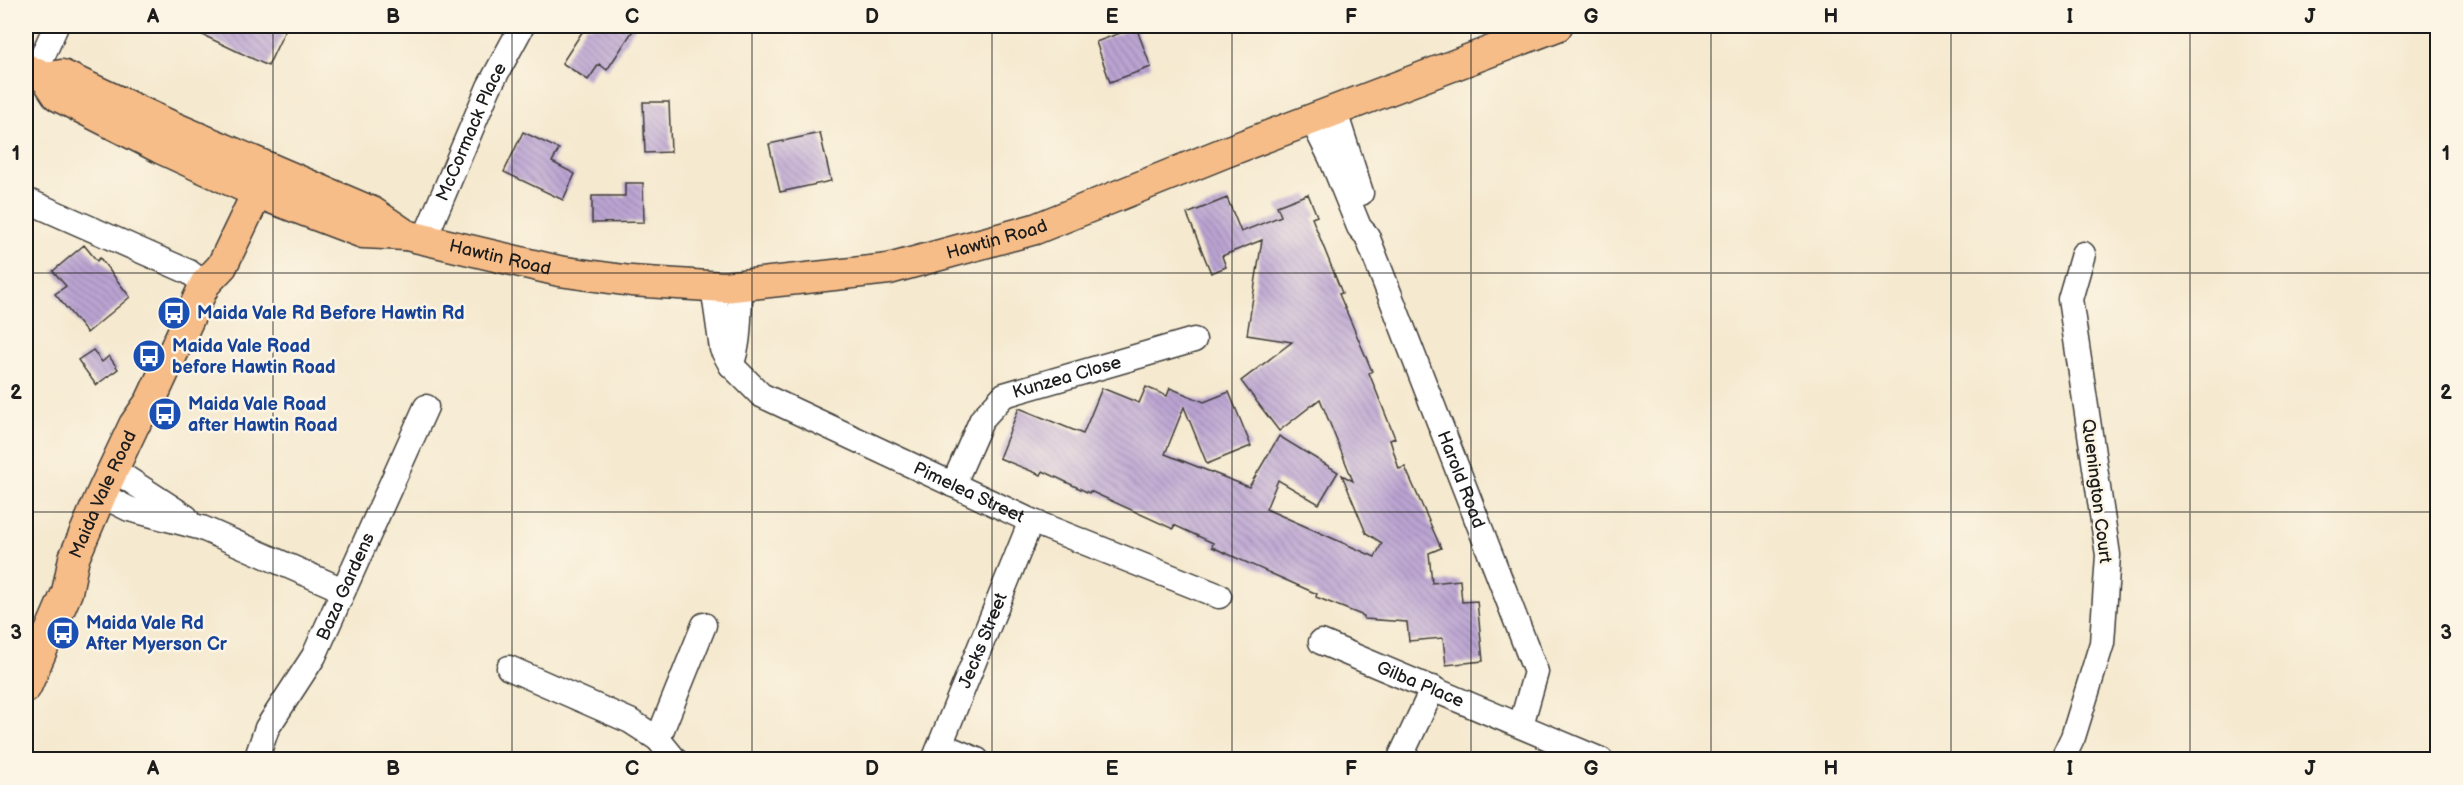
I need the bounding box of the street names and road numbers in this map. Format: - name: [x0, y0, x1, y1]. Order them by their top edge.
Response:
- street label: McCormack Place: [432, 59, 511, 204]
- street label: Hawtin Road: [944, 215, 1050, 264]
- street label: Hawtin Road: [447, 236, 553, 280]
- street label: Kunzea Close: [1010, 352, 1124, 403]
- street label: Quenington Court: [2077, 418, 2116, 565]
- street label: Maida Vale Road: [65, 427, 141, 561]
- street label: Harold Road: [1433, 428, 1489, 531]
- street label: Pimelea Street: [910, 458, 1028, 528]
- street label: Baza Gardens: [312, 529, 379, 644]
- street label: Jecks Street: [954, 589, 1012, 691]
- street label: Gilba Place: [1374, 657, 1467, 712]

